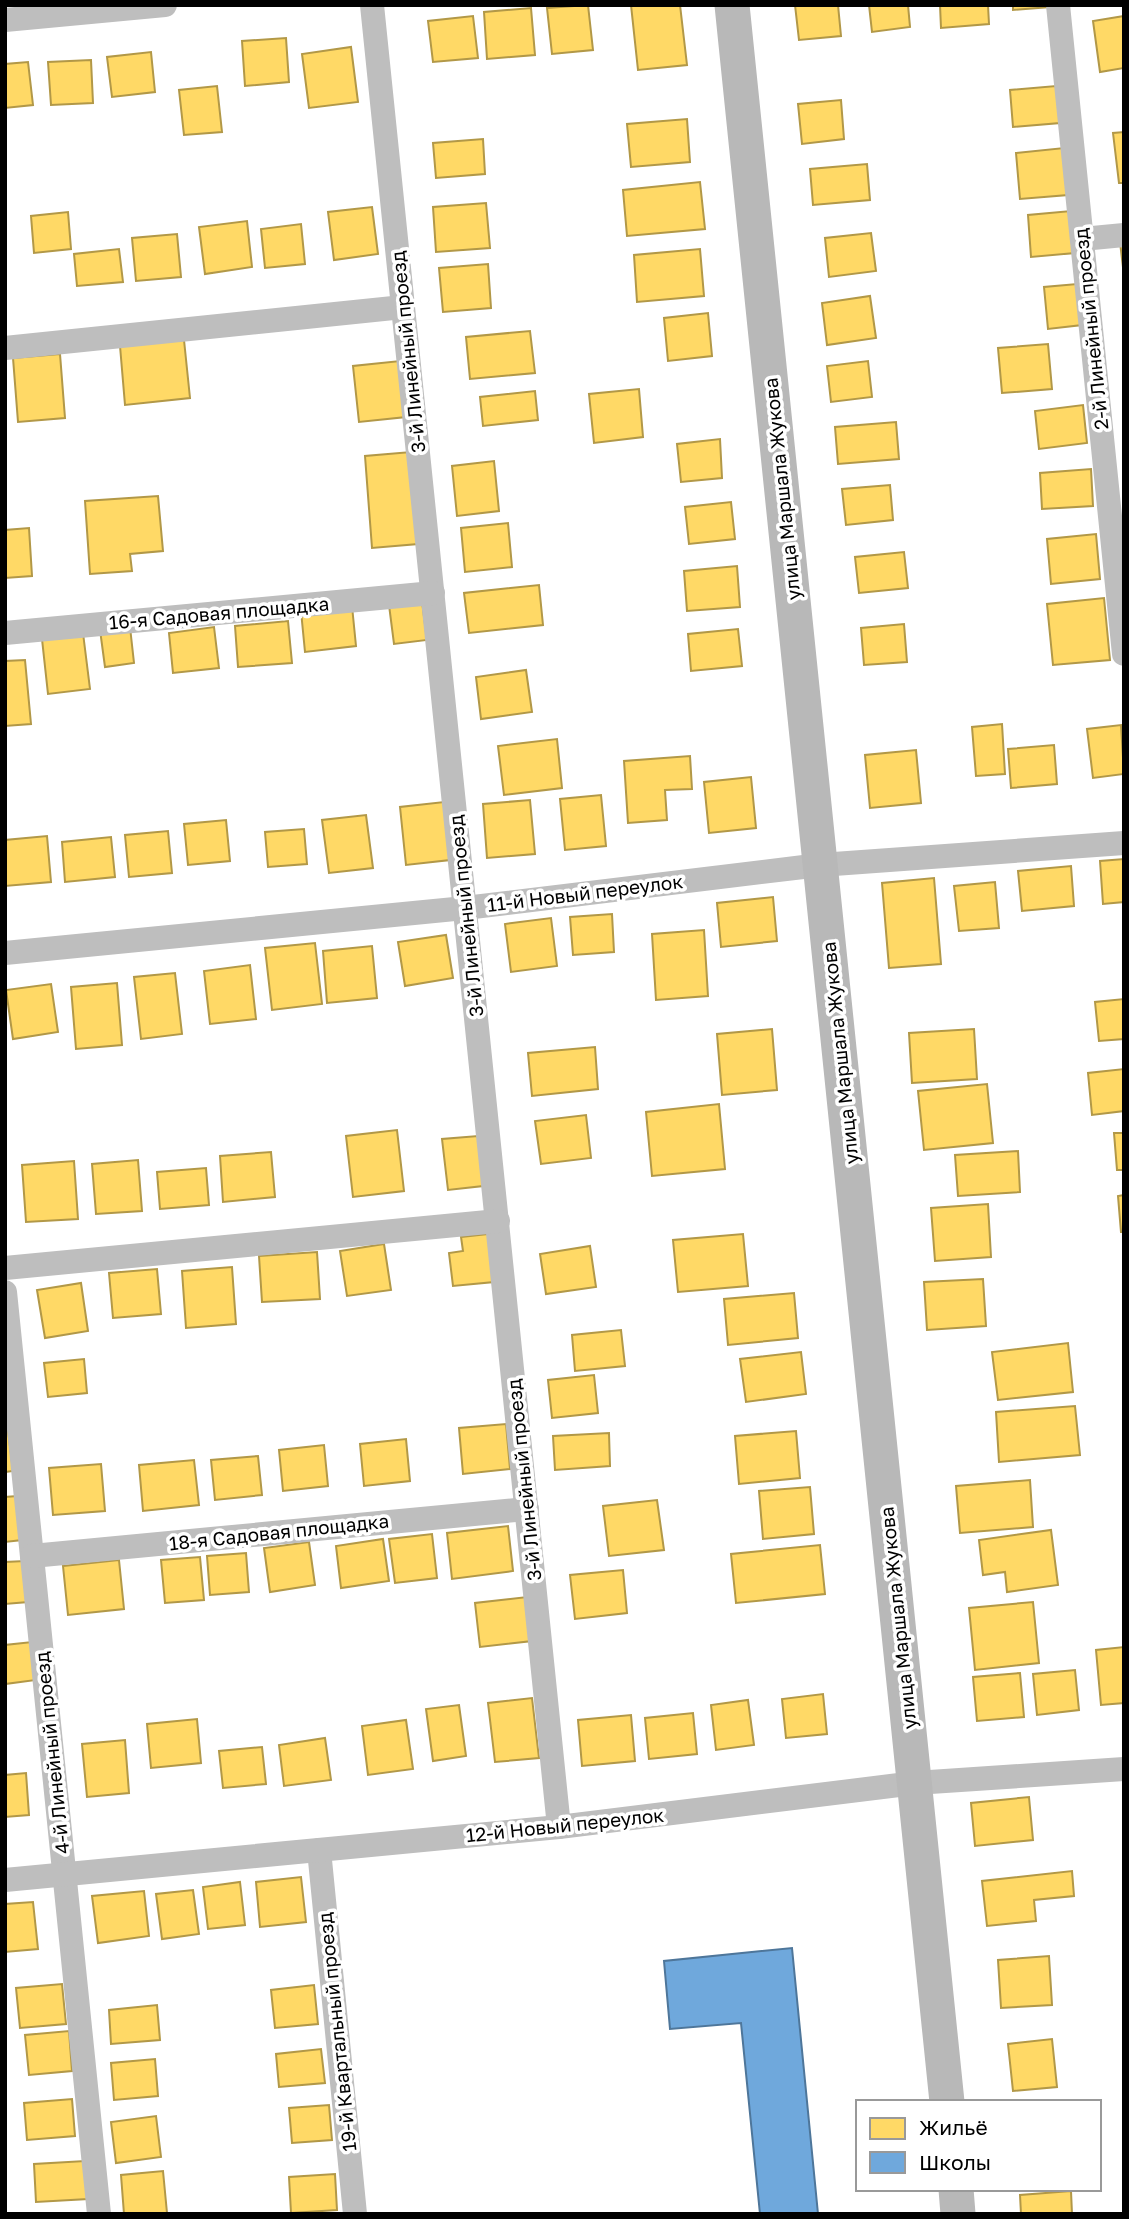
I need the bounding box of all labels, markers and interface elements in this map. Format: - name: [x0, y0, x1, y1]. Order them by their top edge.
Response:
- street label: 2-й Линейный проезд: [1068, 227, 1113, 431]
- street label: 3-й Линейный проезд: [385, 249, 430, 454]
- street label: улица Маршала Жукова: [758, 377, 805, 601]
- street label: 16-я Садовая площадка: [108, 591, 330, 634]
- street label: 3-й Линейный проезд: [443, 813, 488, 1018]
- street label: 11-й Новый переулок: [486, 869, 684, 916]
- street label: улица Маршала Жукова: [816, 941, 863, 1165]
- street label: 3-й Линейный проезд: [501, 1377, 546, 1582]
- street label: улица Маршала Жукова: [874, 1506, 921, 1730]
- street label: 18-я Садовая площадка: [168, 1509, 390, 1554]
- street label: 4-й Линейный проезд: [29, 1650, 74, 1855]
- street label: 12-й Новый переулок: [465, 1803, 665, 1846]
- street label: 19-й Квартальный проезд: [312, 1911, 360, 2153]
- legend: [856, 2100, 1101, 2191]
- text: Жильё: [919, 2114, 988, 2140]
- text: Школы: [919, 2149, 991, 2175]

